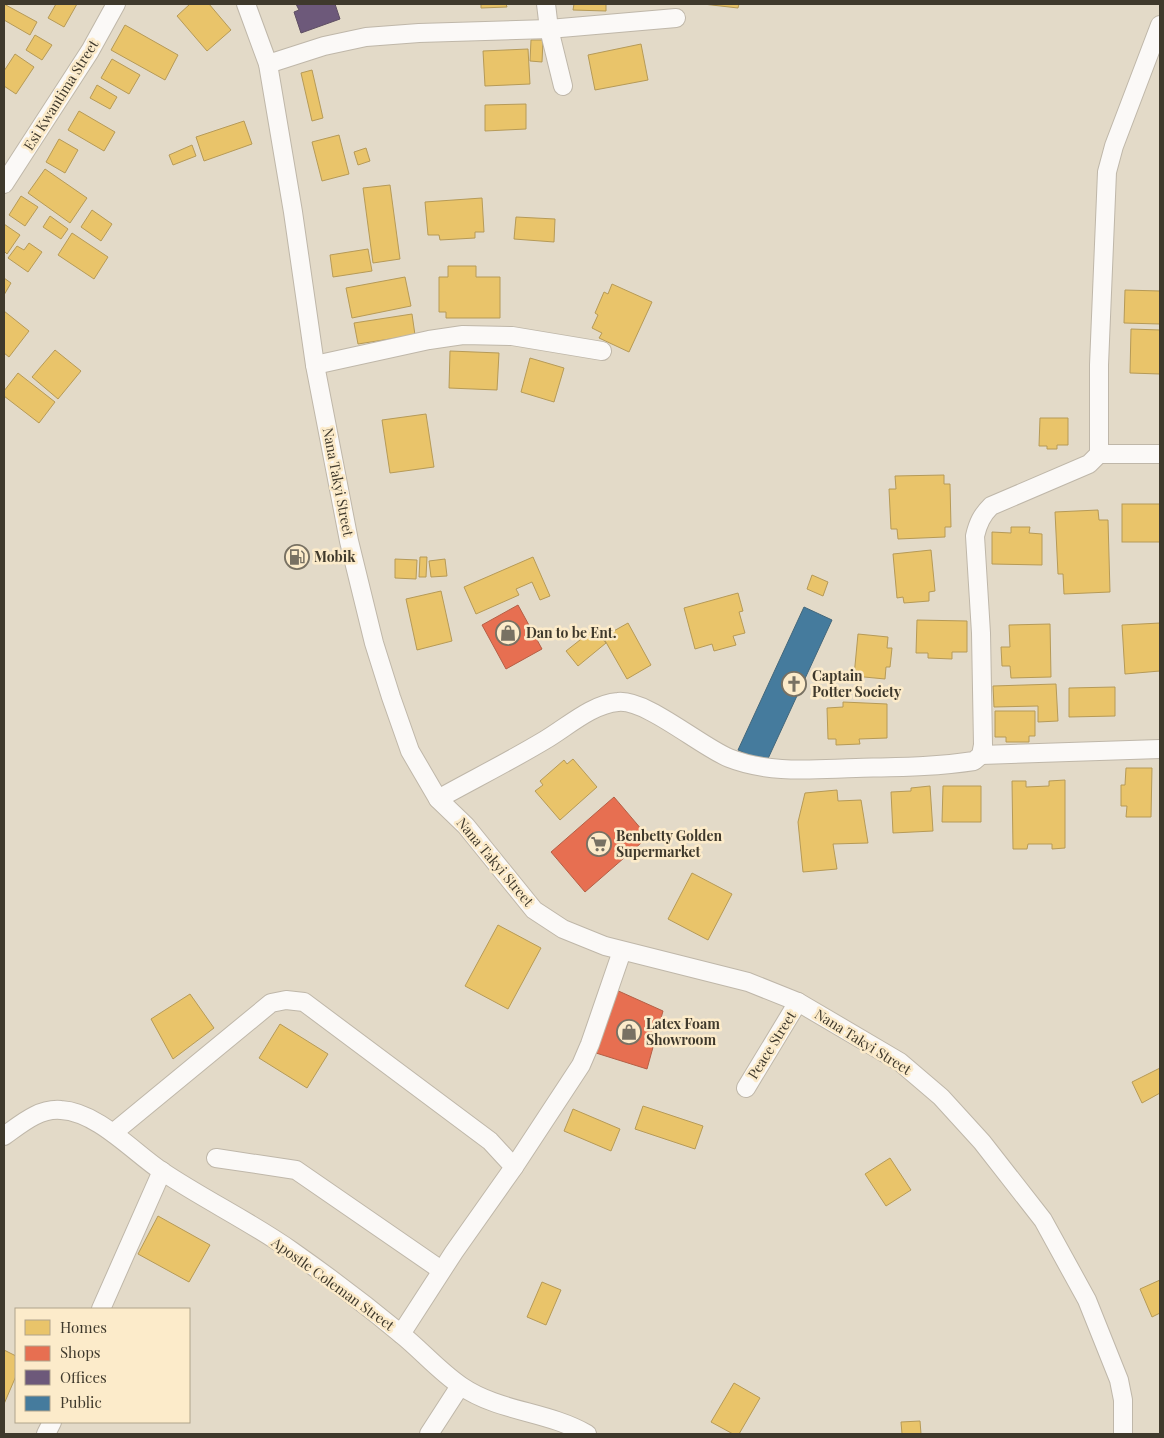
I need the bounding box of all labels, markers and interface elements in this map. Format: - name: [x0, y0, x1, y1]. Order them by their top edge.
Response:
- street label: Esi Kwantima Street: [19, 35, 103, 154]
- street label: Nana Takyi Street: [319, 426, 359, 539]
- fuel station icon: Mobik: [284, 544, 310, 570]
- place label: Mobik: [314, 547, 356, 566]
- shop icon: Dan to be Ent.: [495, 620, 521, 646]
- place label: Dan to be Ent.: [526, 623, 617, 642]
- place label: Captain Potter Society: [812, 666, 902, 701]
- church icon: Captain Potter Society: [781, 671, 807, 697]
- street label: Nana Takyi Street: [453, 813, 539, 911]
- place label: Benbetty Golden Supermarket: [616, 826, 722, 861]
- supermarket icon: Benbetty Golden Supermarket: [586, 831, 612, 857]
- street label: Nana Takyi Street: [811, 1004, 916, 1079]
- street label: Peace Street: [743, 1006, 801, 1082]
- place label: Latex Foam Showroom: [646, 1014, 720, 1049]
- shop icon: Latex Foam Showroom: [616, 1019, 642, 1045]
- street label: Apostle Coleman Street: [267, 1232, 399, 1335]
- legend: [15, 1308, 190, 1423]
- text: Homes: [60, 1317, 107, 1337]
- text: Shops: [60, 1342, 101, 1362]
- text: Offices: [60, 1367, 107, 1387]
- text: Public: [60, 1392, 102, 1412]

